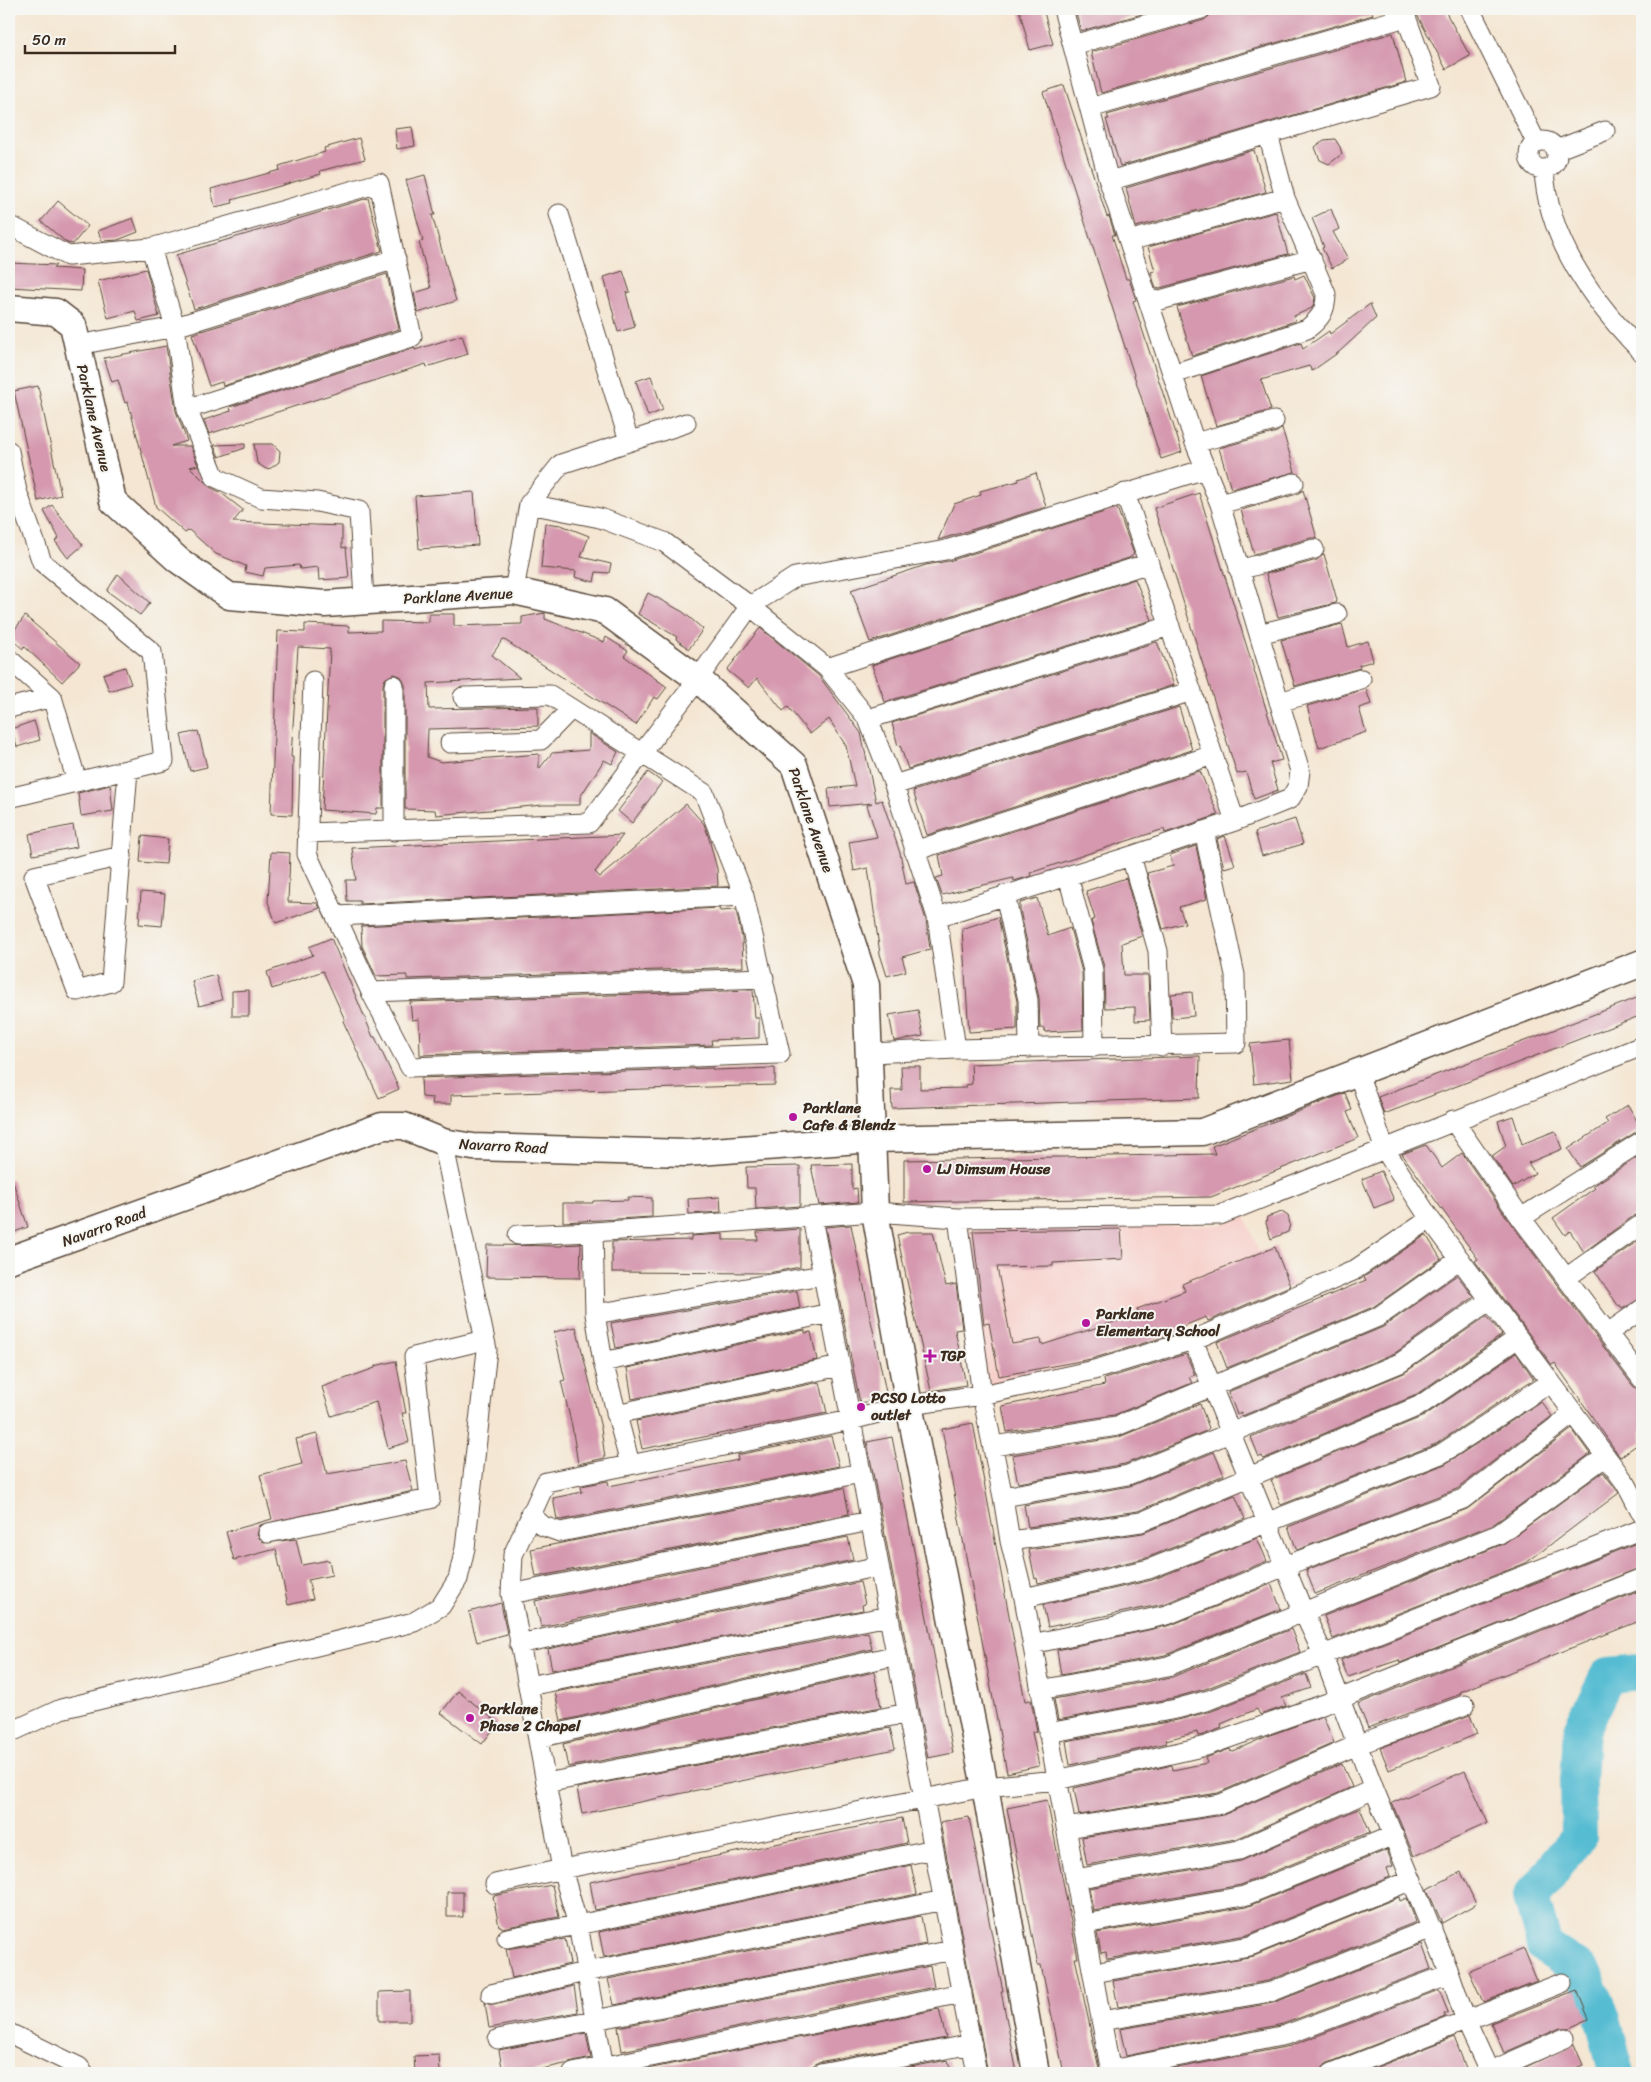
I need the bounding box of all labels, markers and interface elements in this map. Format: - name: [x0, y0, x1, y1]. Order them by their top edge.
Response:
- scale bar: [25, 22, 175, 54]
- text: 50 m: [32, 27, 67, 53]
- street label: Parklane Avenue: [69, 362, 119, 474]
- street label: Parklane Avenue: [403, 580, 513, 612]
- street label: Parklane Avenue: [781, 764, 841, 876]
- place label: Parklane Cafe & Blendz: [802, 1095, 897, 1138]
- marker: Parklane Cafe & Blendz: [787, 1111, 799, 1123]
- street label: Navarro Road: [458, 1131, 549, 1161]
- place label: LJ Dimsum House: [937, 1156, 1051, 1182]
- marker: LJ Dimsum House: [921, 1163, 933, 1175]
- street label: Navarro Road: [58, 1199, 151, 1254]
- place label: Parklane Elementary School: [1096, 1301, 1221, 1344]
- marker: Parklane Elementary School: [1080, 1317, 1092, 1329]
- place label: TGP: [940, 1343, 966, 1369]
- marker: TGP: [924, 1350, 936, 1362]
- place label: PCSO Lotto outlet: [871, 1385, 946, 1428]
- marker: PCSO Lotto outlet: [855, 1401, 867, 1413]
- place label: Parklane Phase 2 Chapel: [480, 1696, 581, 1739]
- marker: Parklane Phase 2 Chapel: [464, 1712, 476, 1724]

